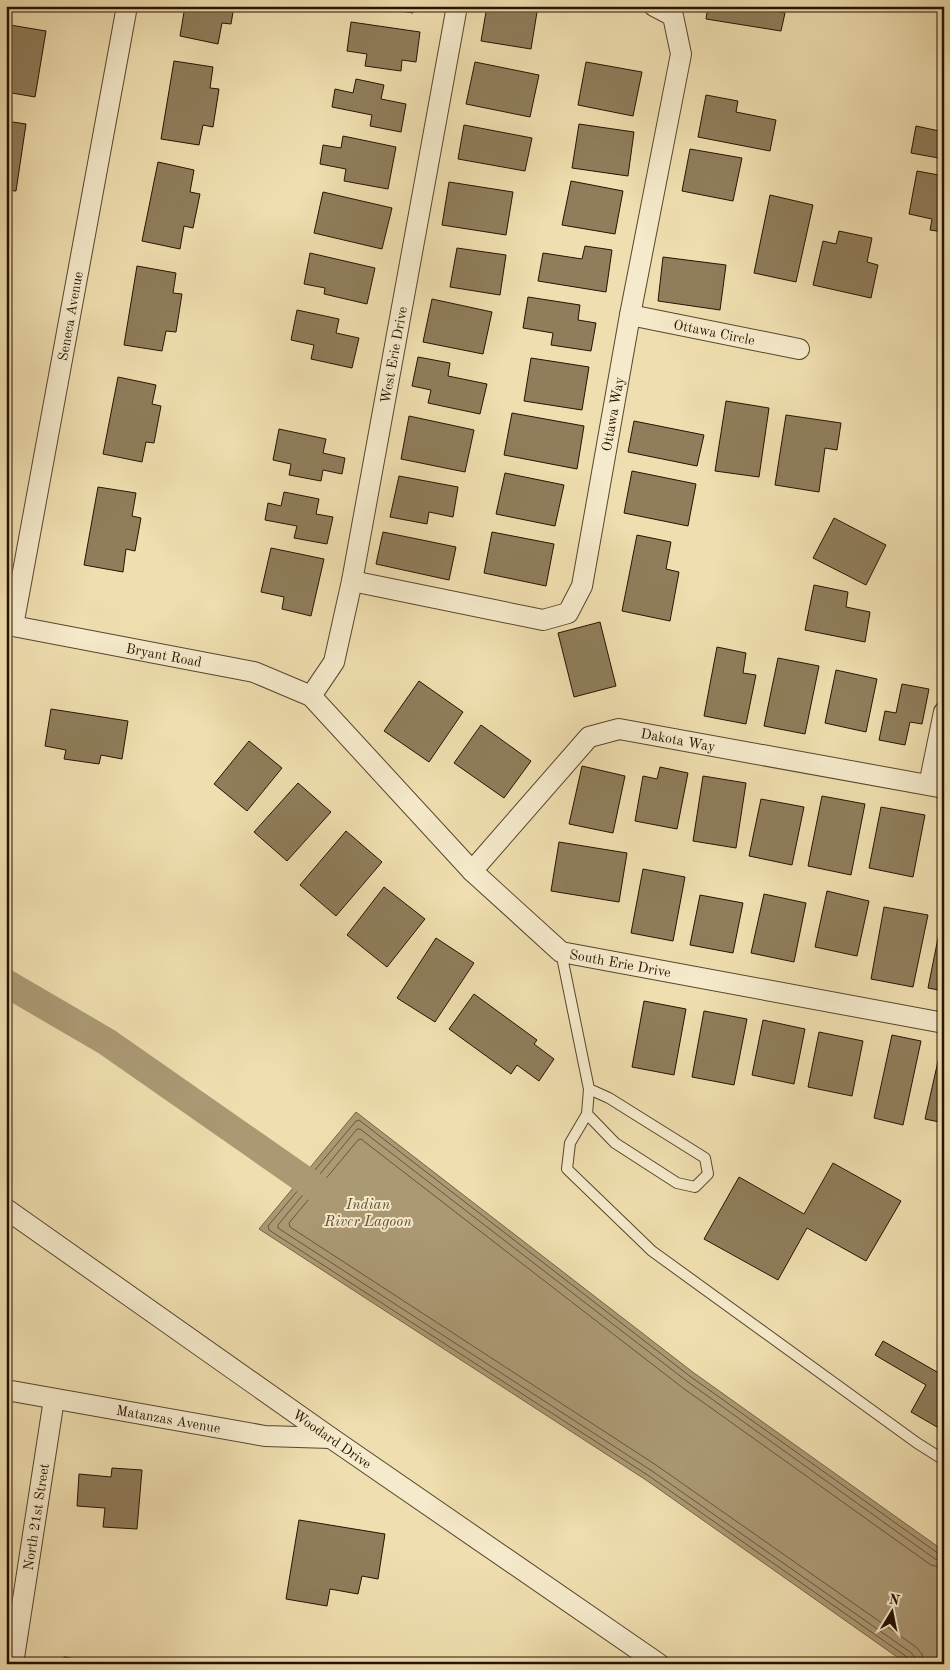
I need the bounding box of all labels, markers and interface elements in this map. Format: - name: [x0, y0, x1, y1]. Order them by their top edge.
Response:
- street label: Seneca Avenue: [56, 270, 86, 362]
- street label: West Erie Drive: [379, 305, 410, 405]
- street label: Ottawa Circle: [672, 318, 756, 348]
- street label: Ottawa Way: [600, 375, 627, 453]
- street label: Bryant Road: [125, 642, 203, 670]
- street label: Dakota Way: [639, 727, 717, 754]
- street label: South Erie Drive: [568, 948, 672, 980]
- water label: Indian River Lagoon: [323, 1198, 412, 1230]
- street label: Matanzas Avenue: [115, 1404, 222, 1436]
- street label: Woodard Drive: [290, 1407, 374, 1472]
- street label: North 21st Street: [22, 1462, 52, 1571]
- north arrow: [868, 1588, 918, 1638]
- text: N: [888, 1592, 901, 1608]

